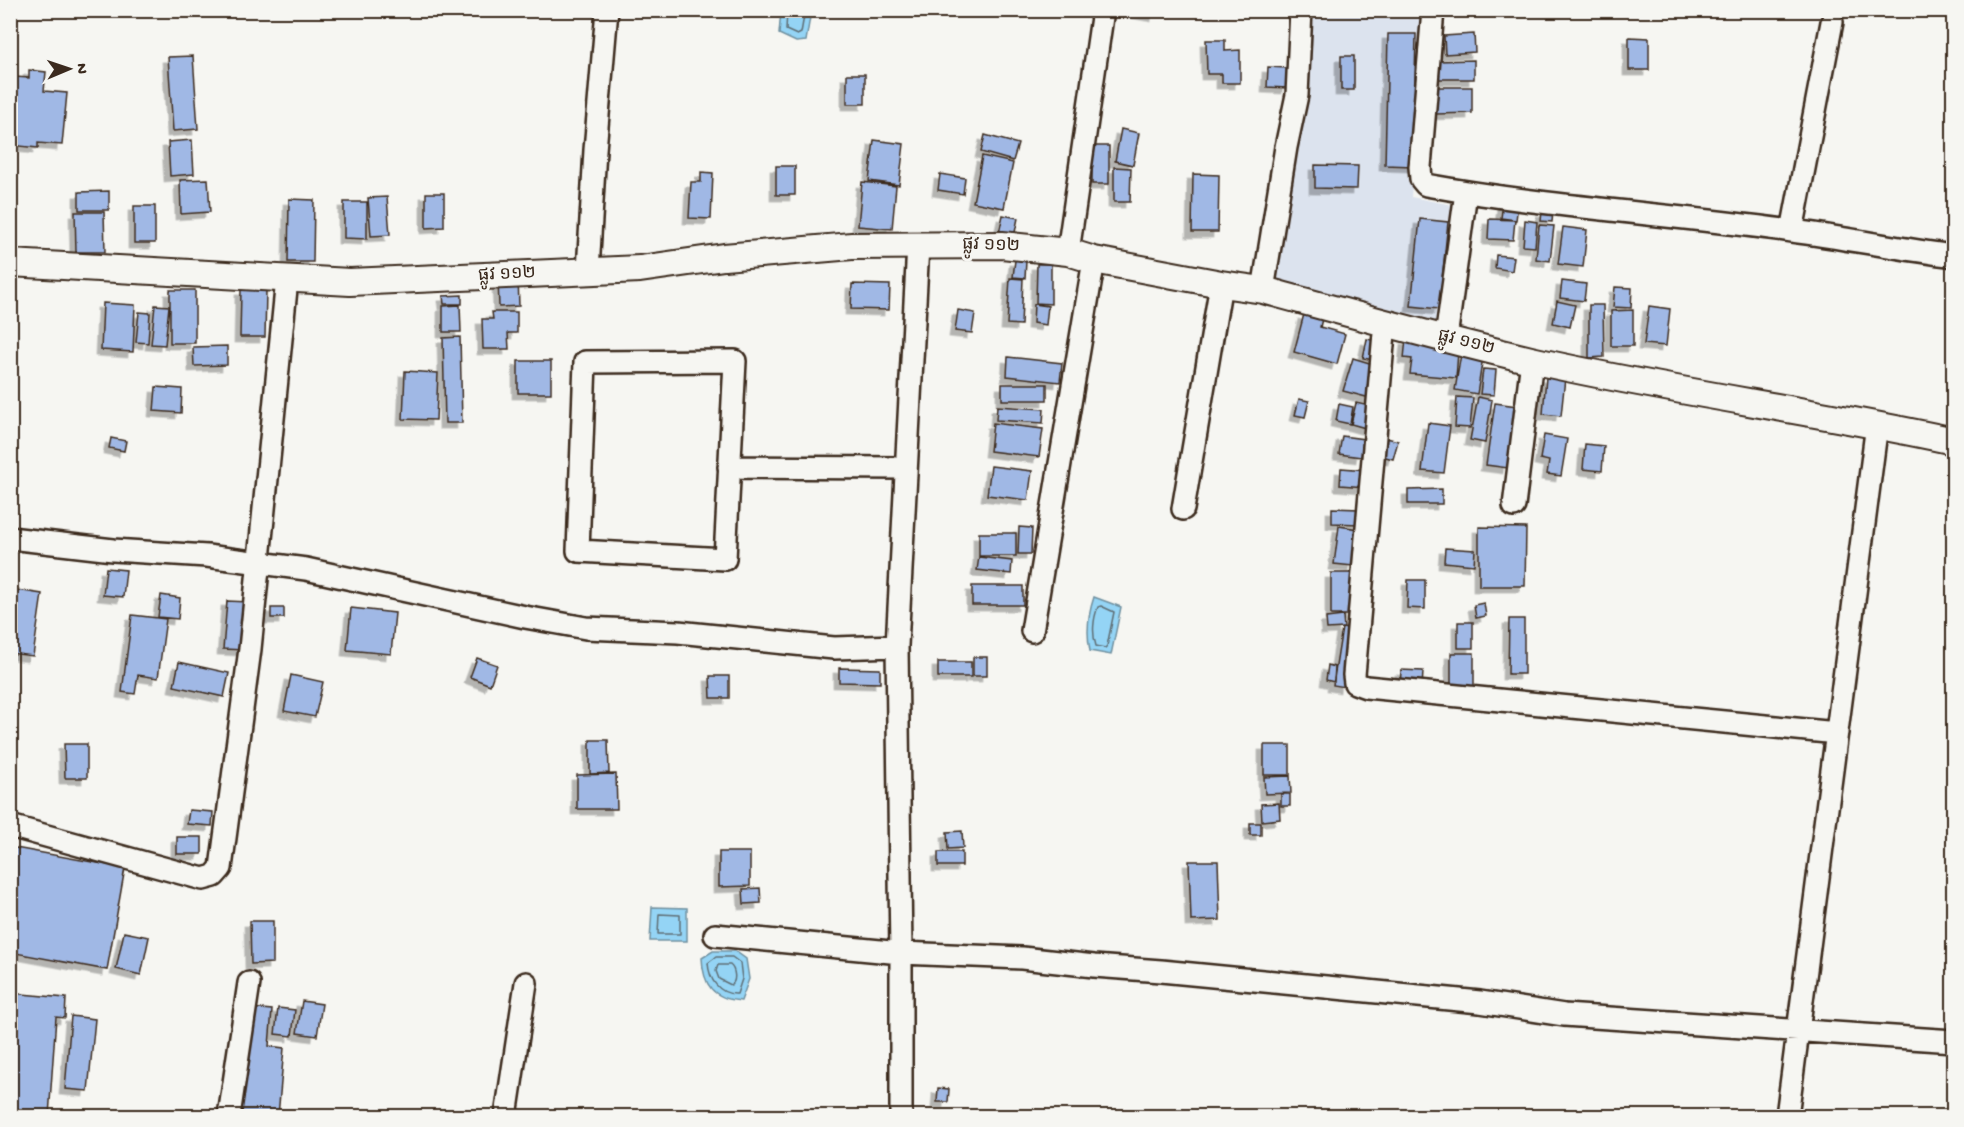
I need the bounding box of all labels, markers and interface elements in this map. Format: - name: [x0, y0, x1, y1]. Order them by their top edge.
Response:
- north arrow: [39, 39, 99, 99]
- text: N: [71, 63, 90, 75]
- street label: ផ្លូវ ១១២: [962, 234, 1020, 261]
- street label: ផ្លូវ ១១២: [478, 263, 537, 290]
- street label: ផ្លូវ ១១២: [1435, 326, 1497, 363]

